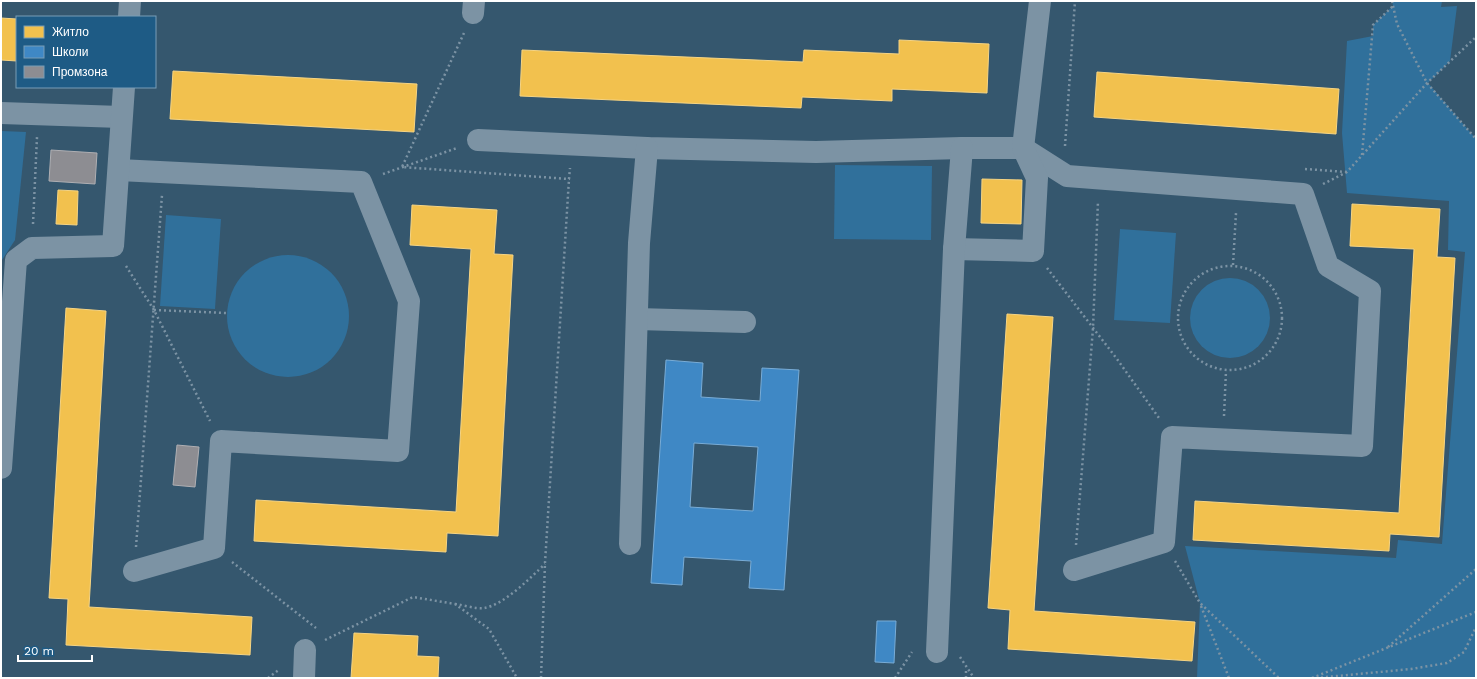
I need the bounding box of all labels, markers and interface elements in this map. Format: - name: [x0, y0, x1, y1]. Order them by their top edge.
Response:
- legend: [16, 16, 156, 88]
- text: Житло: [52, 25, 89, 39]
- text: Школи: [52, 45, 89, 59]
- text: Промзона: [52, 65, 108, 79]
- scale bar: [18, 637, 92, 663]
- text: 20 m: [24, 644, 54, 658]

